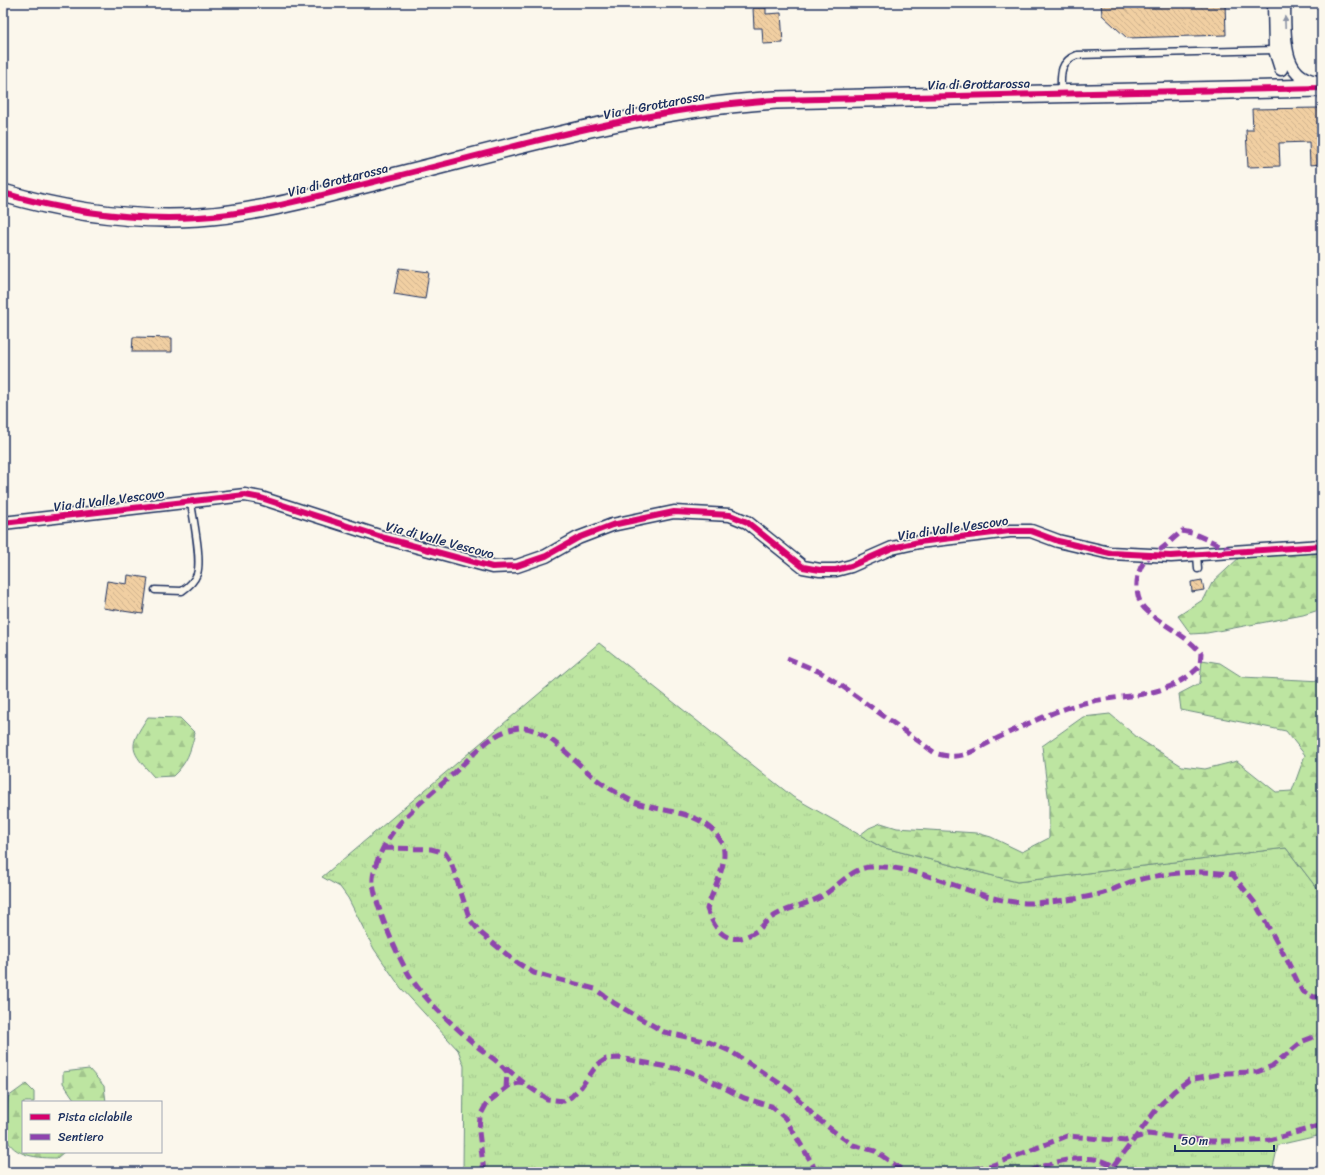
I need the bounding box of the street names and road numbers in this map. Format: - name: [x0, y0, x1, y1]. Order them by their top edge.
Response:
- street label: Via di Grottarossa: [928, 72, 1031, 96]
- street label: Via di Grottarossa: [601, 84, 707, 126]
- street label: Via di Grottarossa: [285, 156, 391, 204]
- street label: Via di Valle Vescovo: [52, 482, 166, 518]
- street label: Via di Valle Vescovo: [896, 509, 1010, 547]
- street label: Via di Valle Vescovo: [383, 514, 497, 566]

